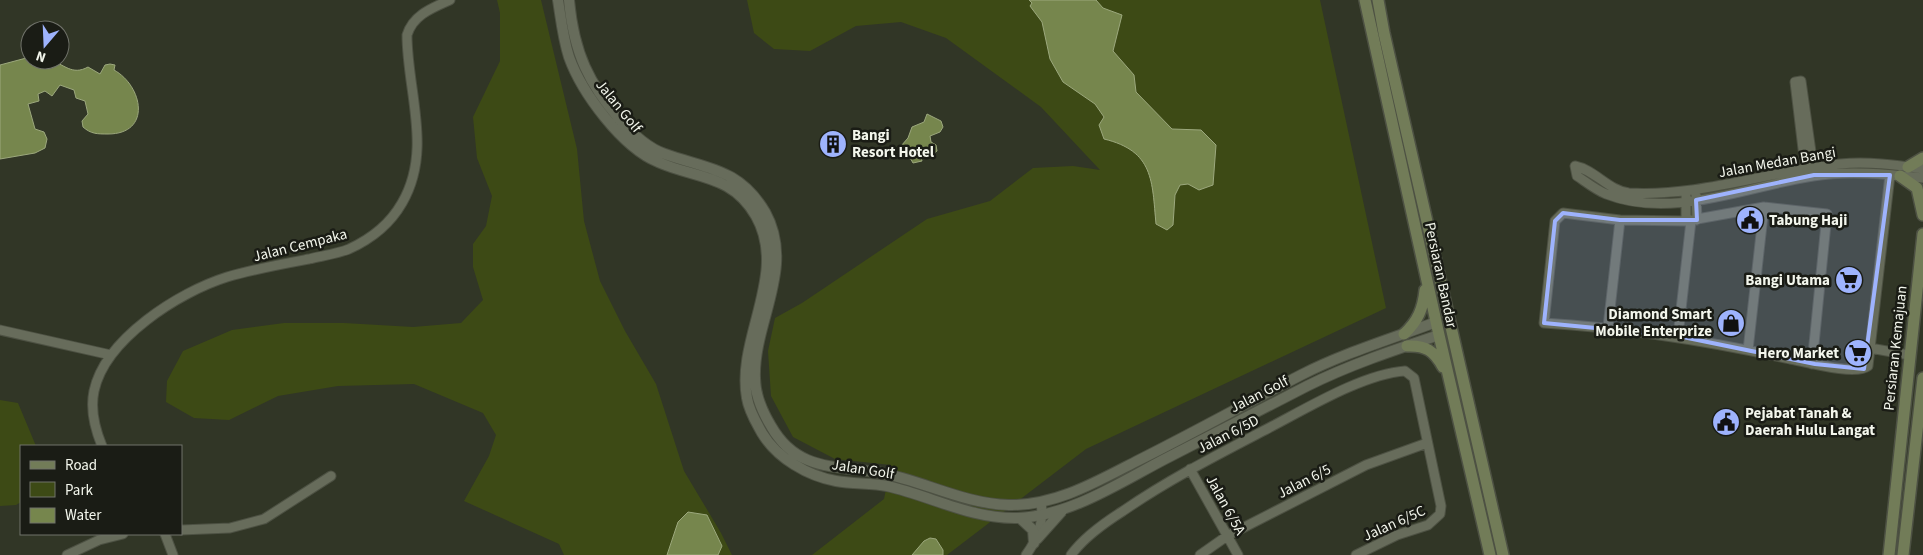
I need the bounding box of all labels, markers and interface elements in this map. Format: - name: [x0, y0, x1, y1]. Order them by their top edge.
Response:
- north arrow: [20, 20, 70, 70]
- text: N: [33, 45, 49, 67]
- street label: Jalan Golf: [591, 75, 647, 138]
- place label: Bangi Resort Hotel: [852, 125, 935, 163]
- building icon: Bangi Resort Hotel: [818, 129, 848, 159]
- street label: Jalan Medan Bangi: [1717, 142, 1837, 183]
- public building icon: Tabung Haji: [1735, 205, 1765, 235]
- place label: Tabung Haji: [1769, 210, 1847, 231]
- street label: Persiaran Bandar: [1419, 220, 1462, 331]
- street label: Jalan Cempaka: [251, 224, 349, 267]
- supermarket icon: Bangi Utama: [1834, 265, 1864, 295]
- place label: Bangi Utama: [1745, 270, 1830, 291]
- street label: Persiaran Kemajuan: [1878, 285, 1912, 412]
- place label: Diamond Smart Mobile Enterprize: [1595, 304, 1712, 342]
- shop icon: Diamond Smart Mobile Enterprize: [1716, 308, 1746, 338]
- supermarket icon: Hero Market: [1843, 338, 1873, 368]
- place label: Hero Market: [1758, 343, 1839, 364]
- street label: Jalan Golf: [1226, 371, 1293, 418]
- place label: Pejabat Tanah & Daerah Hulu Langat: [1745, 403, 1875, 441]
- public building icon: Pejabat Tanah & Daerah Hulu Langat: [1711, 407, 1741, 437]
- street label: Jalan 6/5D: [1194, 410, 1263, 459]
- legend: [20, 445, 182, 535]
- street label: Jalan Golf: [830, 454, 896, 485]
- text: Road: [65, 455, 97, 476]
- street label: Jalan 6/5: [1274, 459, 1335, 504]
- street label: Jalan 6/5A: [1200, 471, 1251, 540]
- text: Park: [65, 480, 94, 501]
- street label: Jalan 6/5C: [1360, 500, 1429, 546]
- text: Water: [65, 505, 102, 526]

